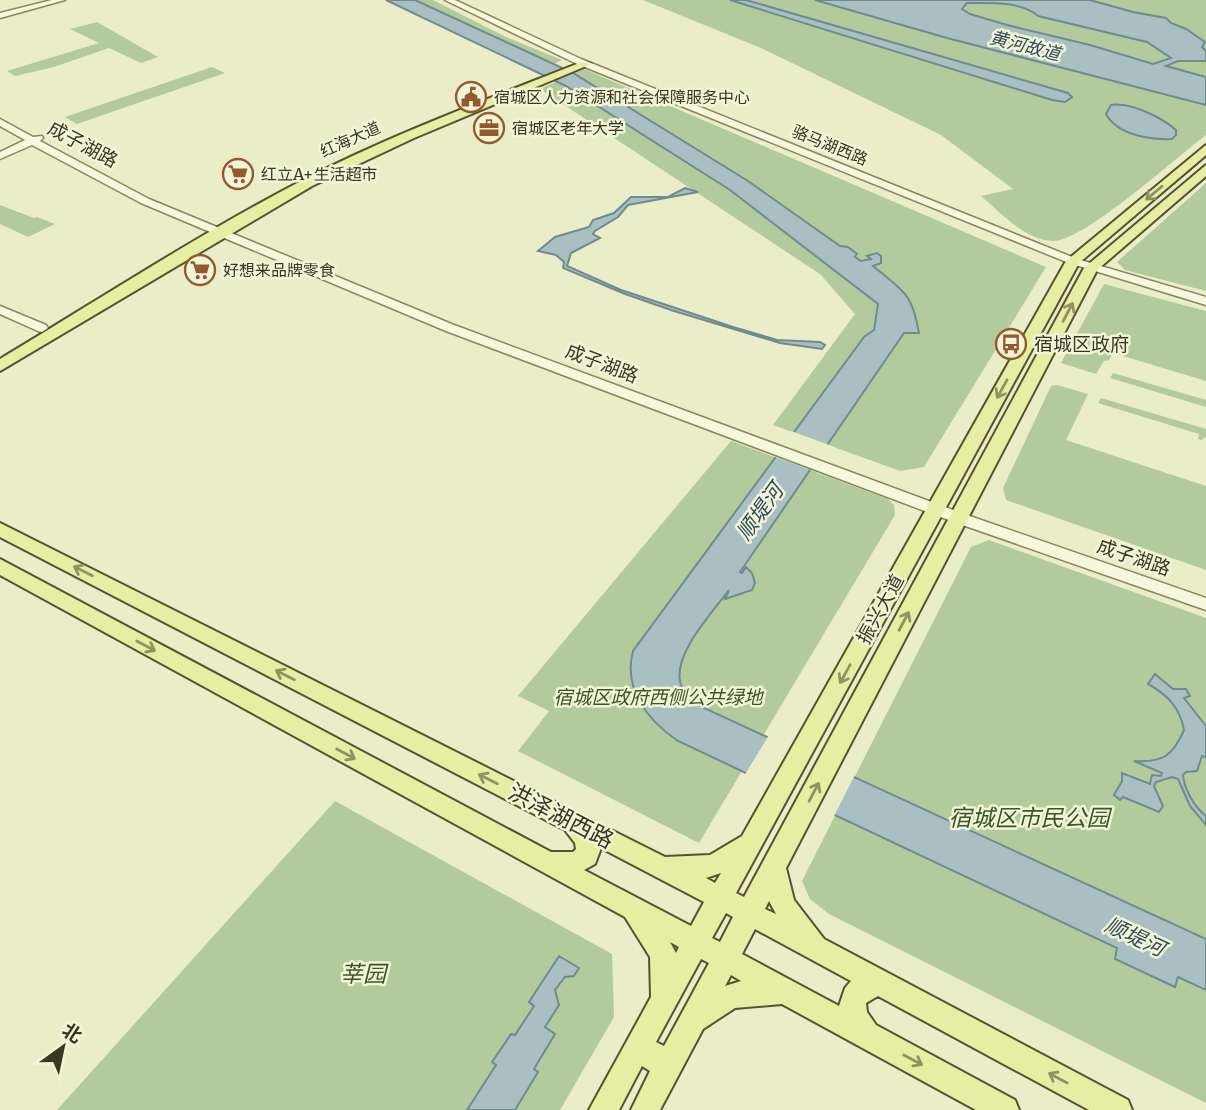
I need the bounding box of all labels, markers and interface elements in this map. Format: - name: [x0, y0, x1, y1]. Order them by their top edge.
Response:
- water label: 黄河故道: [987, 26, 1066, 66]
- public building icon: 宿城区人力资源和社会保障服务中心: [454, 80, 488, 114]
- place label: 宿城区人力资源和社会保障服务中心: [494, 87, 750, 107]
- office icon: 宿城区老年大学: [472, 111, 506, 145]
- street label: 成子湖路: [44, 116, 122, 172]
- street label: 红海大道: [317, 117, 383, 161]
- place label: 宿城区老年大学: [512, 118, 624, 138]
- street label: 骆马湖西路: [789, 121, 871, 169]
- supermarket icon: 红立A+生活超市: [221, 157, 255, 191]
- place label: 红立A+生活超市: [261, 164, 377, 184]
- one-way arrow: [1145, 185, 1163, 200]
- supermarket icon: 好想来品牌零食: [183, 253, 217, 287]
- place label: 好想来品牌零食: [223, 260, 335, 280]
- one-way arrow: [1061, 302, 1075, 322]
- bus stop icon: 宿城区政府: [994, 327, 1028, 361]
- place label: 宿城区政府: [1034, 332, 1129, 356]
- street label: 成子湖路: [562, 338, 642, 388]
- one-way arrow: [995, 378, 1009, 398]
- water label: 顺堤河: [730, 475, 791, 545]
- street label: 成子湖路: [1094, 533, 1174, 581]
- one-way arrow: [73, 564, 94, 578]
- street label: 振兴大道: [851, 570, 909, 648]
- one-way arrow: [898, 611, 912, 632]
- one-way arrow: [135, 639, 156, 653]
- one-way arrow: [838, 663, 852, 683]
- one-way arrow: [275, 668, 296, 681]
- park label: 宿城区政府西侧公共绿地: [553, 685, 764, 709]
- one-way arrow: [335, 748, 356, 761]
- one-way arrow: [478, 771, 498, 785]
- street label: 洪泽湖西路: [503, 777, 619, 855]
- one-way arrow: [807, 782, 821, 802]
- park label: 宿城区市民公园: [949, 803, 1113, 832]
- water label: 顺堤河: [1101, 911, 1173, 964]
- park label: 莘园: [340, 959, 389, 988]
- north arrow: [28, 1012, 98, 1082]
- text: 北: [58, 1018, 87, 1048]
- one-way arrow: [902, 1054, 922, 1068]
- one-way arrow: [1048, 1071, 1069, 1084]

